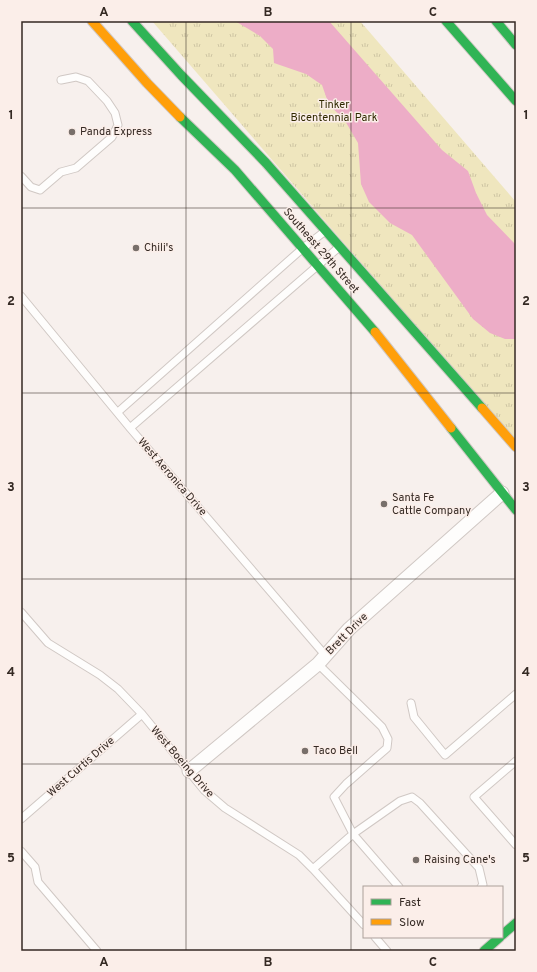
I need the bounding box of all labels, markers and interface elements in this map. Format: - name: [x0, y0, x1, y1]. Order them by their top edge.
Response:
- text: A: [99, 5, 109, 21]
- text: B: [264, 5, 273, 21]
- text: C: [429, 5, 437, 21]
- park label: Tinker Bicentennial Park: [290, 98, 378, 125]
- text: 1: [8, 108, 14, 124]
- text: 1: [523, 108, 529, 124]
- place label: Panda Express: [80, 125, 152, 139]
- marker: Panda Express: [67, 127, 77, 137]
- street label: Southeast 29th Street: [280, 205, 362, 297]
- place label: Chili's: [144, 241, 173, 255]
- marker: Chili's: [131, 243, 141, 253]
- text: 2: [7, 294, 15, 310]
- text: 2: [522, 294, 530, 310]
- street label: West Aeronica Drive: [134, 435, 210, 519]
- text: 3: [7, 480, 15, 496]
- text: 3: [522, 480, 530, 496]
- place label: Santa Fe Cattle Company: [392, 491, 471, 518]
- marker: Santa Fe Cattle Company: [379, 499, 389, 509]
- street label: Brett Drive: [323, 610, 371, 658]
- text: 4: [7, 665, 15, 681]
- text: 4: [522, 665, 530, 681]
- street label: West Boeing Drive: [147, 723, 217, 801]
- street label: West Curtis Drive: [44, 734, 118, 800]
- place label: Taco Bell: [313, 744, 358, 758]
- marker: Taco Bell: [300, 746, 310, 756]
- text: 5: [7, 851, 15, 867]
- text: 5: [522, 851, 530, 867]
- place label: Raising Cane's: [424, 853, 496, 867]
- marker: Raising Cane's: [411, 855, 421, 865]
- legend: [363, 886, 503, 938]
- text: Fast: [399, 895, 421, 911]
- text: Slow: [399, 915, 425, 931]
- text: A: [99, 955, 109, 971]
- text: B: [264, 955, 273, 971]
- text: C: [429, 955, 437, 971]

